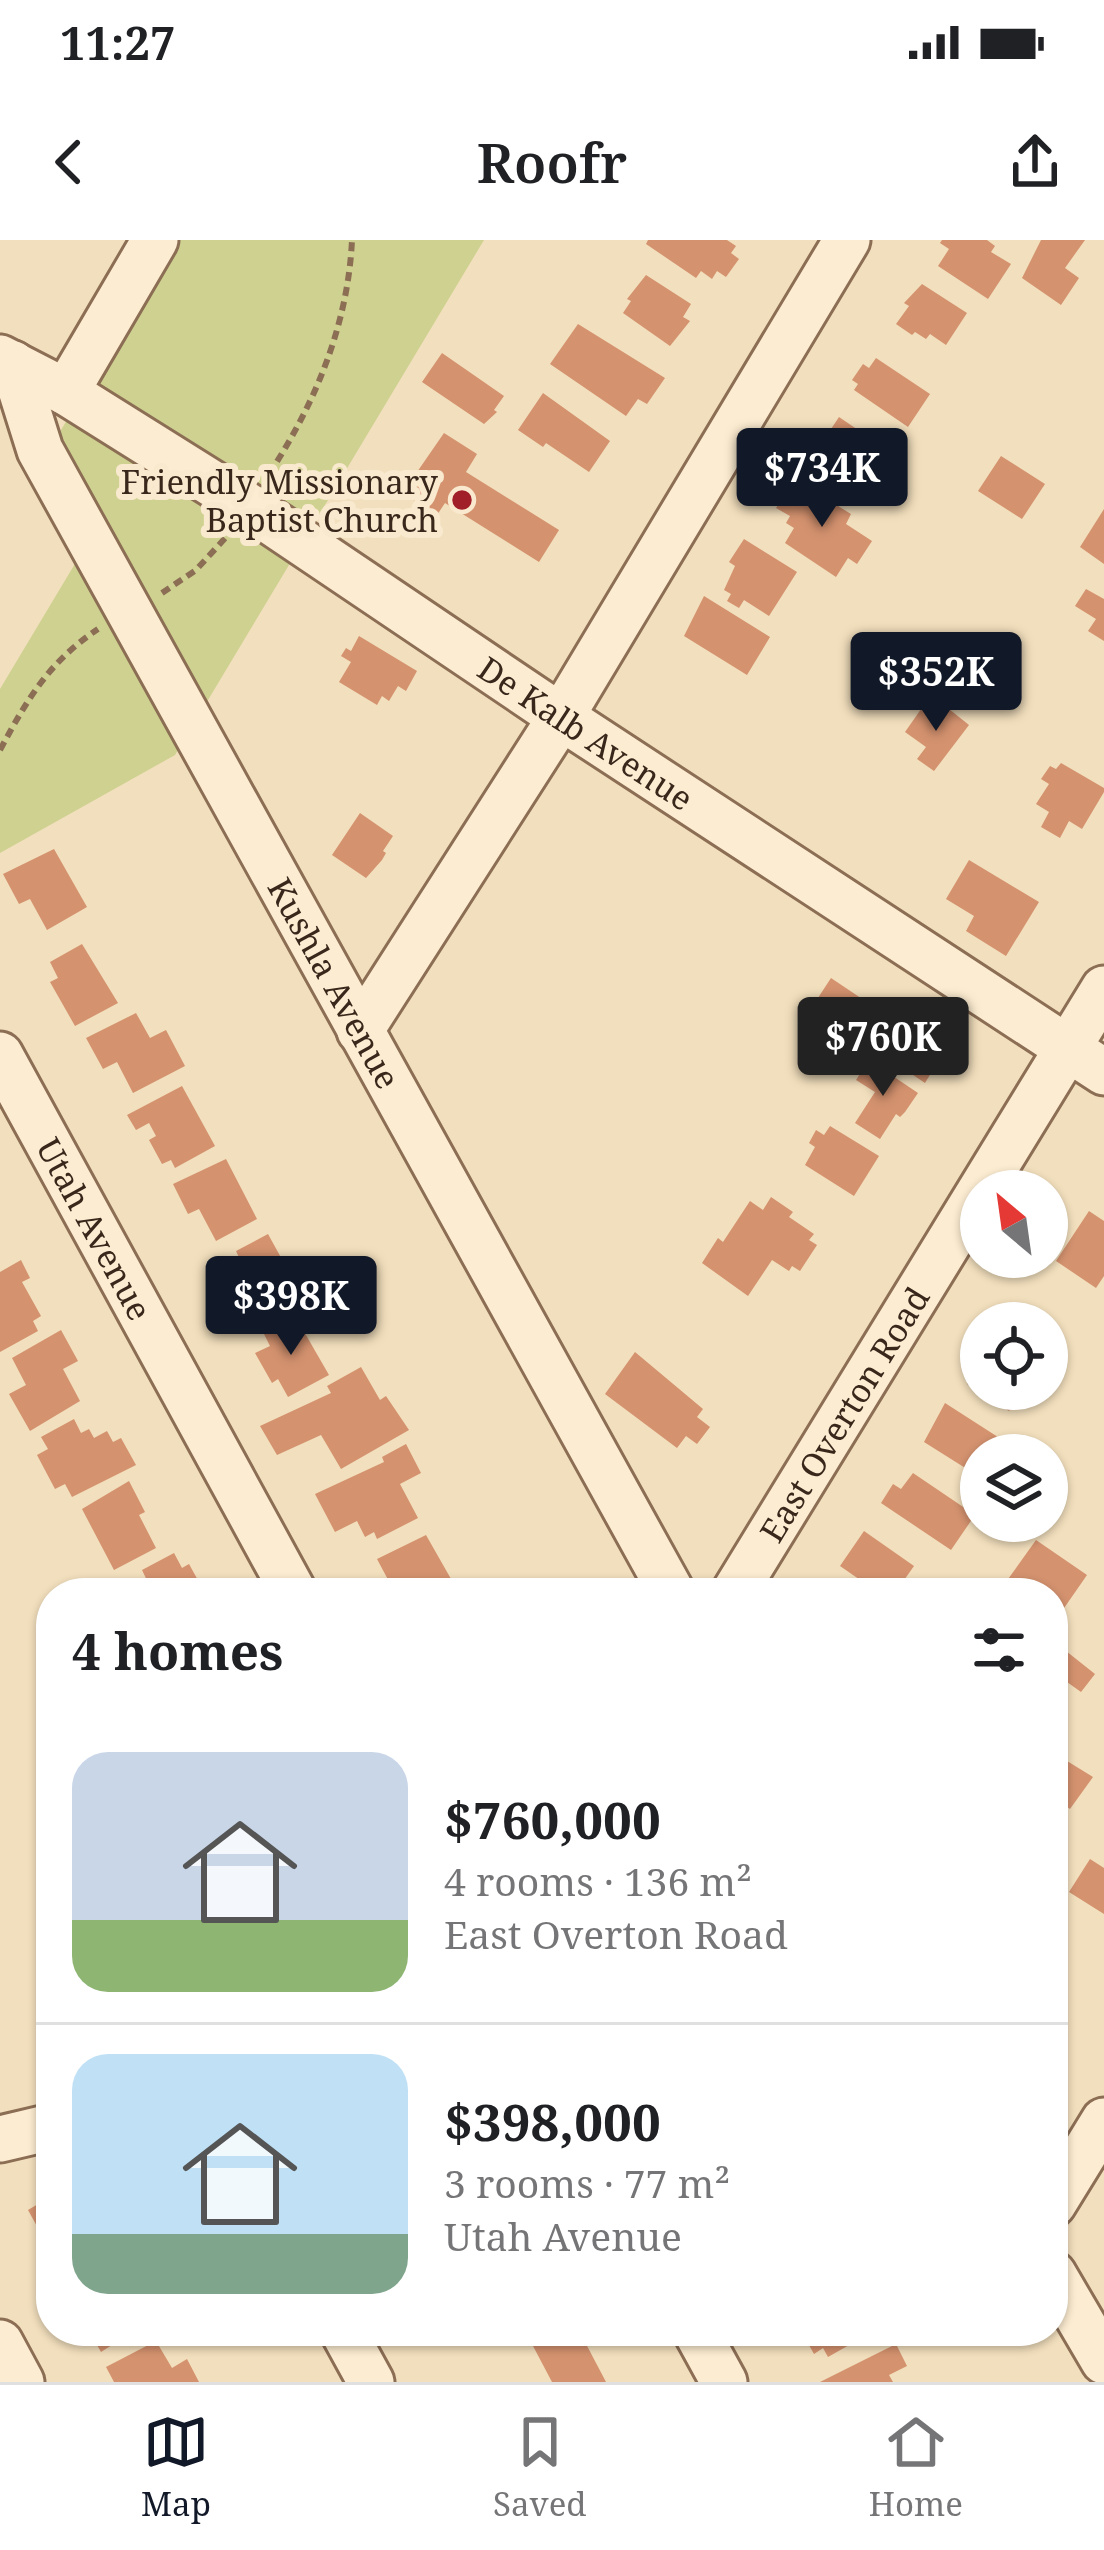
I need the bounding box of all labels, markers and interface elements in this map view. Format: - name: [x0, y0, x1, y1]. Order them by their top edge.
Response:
- text: 11:27: [60, 12, 175, 73]
- text: Roofr: [477, 125, 627, 199]
- icon: back: [36, 129, 102, 195]
- icon: share: [1002, 129, 1068, 195]
- pin: $734K: [738, 428, 906, 530]
- text: $734K: [764, 440, 880, 493]
- place label: Friendly Missionary Baptist Church: [121, 459, 438, 542]
- marker: Friendly Missionary Baptist Church: [449, 487, 475, 513]
- pin: $352K: [852, 632, 1020, 734]
- text: $352K: [878, 644, 994, 697]
- street label: De Kalb Avenue: [470, 645, 702, 820]
- street label: Kushla Avenue: [258, 869, 411, 1096]
- pin: $760K: [799, 997, 967, 1099]
- text: $760K: [825, 1009, 941, 1062]
- street label: Utah Avenue: [27, 1130, 163, 1328]
- north arrow: [960, 1170, 1068, 1278]
- map controls: [960, 1170, 1068, 1542]
- pin: $398K: [207, 1256, 375, 1358]
- text: $398K: [233, 1268, 349, 1321]
- street label: East Overton Road: [748, 1278, 939, 1550]
- button: locate: [960, 1302, 1068, 1410]
- button: layers: [960, 1434, 1068, 1542]
- text: 4 homes: [72, 1615, 283, 1685]
- icon: filters: [966, 1617, 1032, 1683]
- text: $760,000: [444, 1784, 661, 1854]
- icon: home: [168, 1800, 312, 1944]
- text: 4 rooms · 136 m²: [444, 1854, 752, 1907]
- text: East Overton Road: [444, 1907, 788, 1960]
- text: $398,000: [444, 2086, 661, 2156]
- icon: home: [168, 2102, 312, 2246]
- text: 3 rooms · 77 m²: [444, 2156, 730, 2209]
- text: Utah Avenue: [444, 2209, 682, 2262]
- tab: Map: [141, 2409, 211, 2526]
- tab: Saved: [493, 2409, 587, 2526]
- tab: Home: [869, 2409, 963, 2526]

